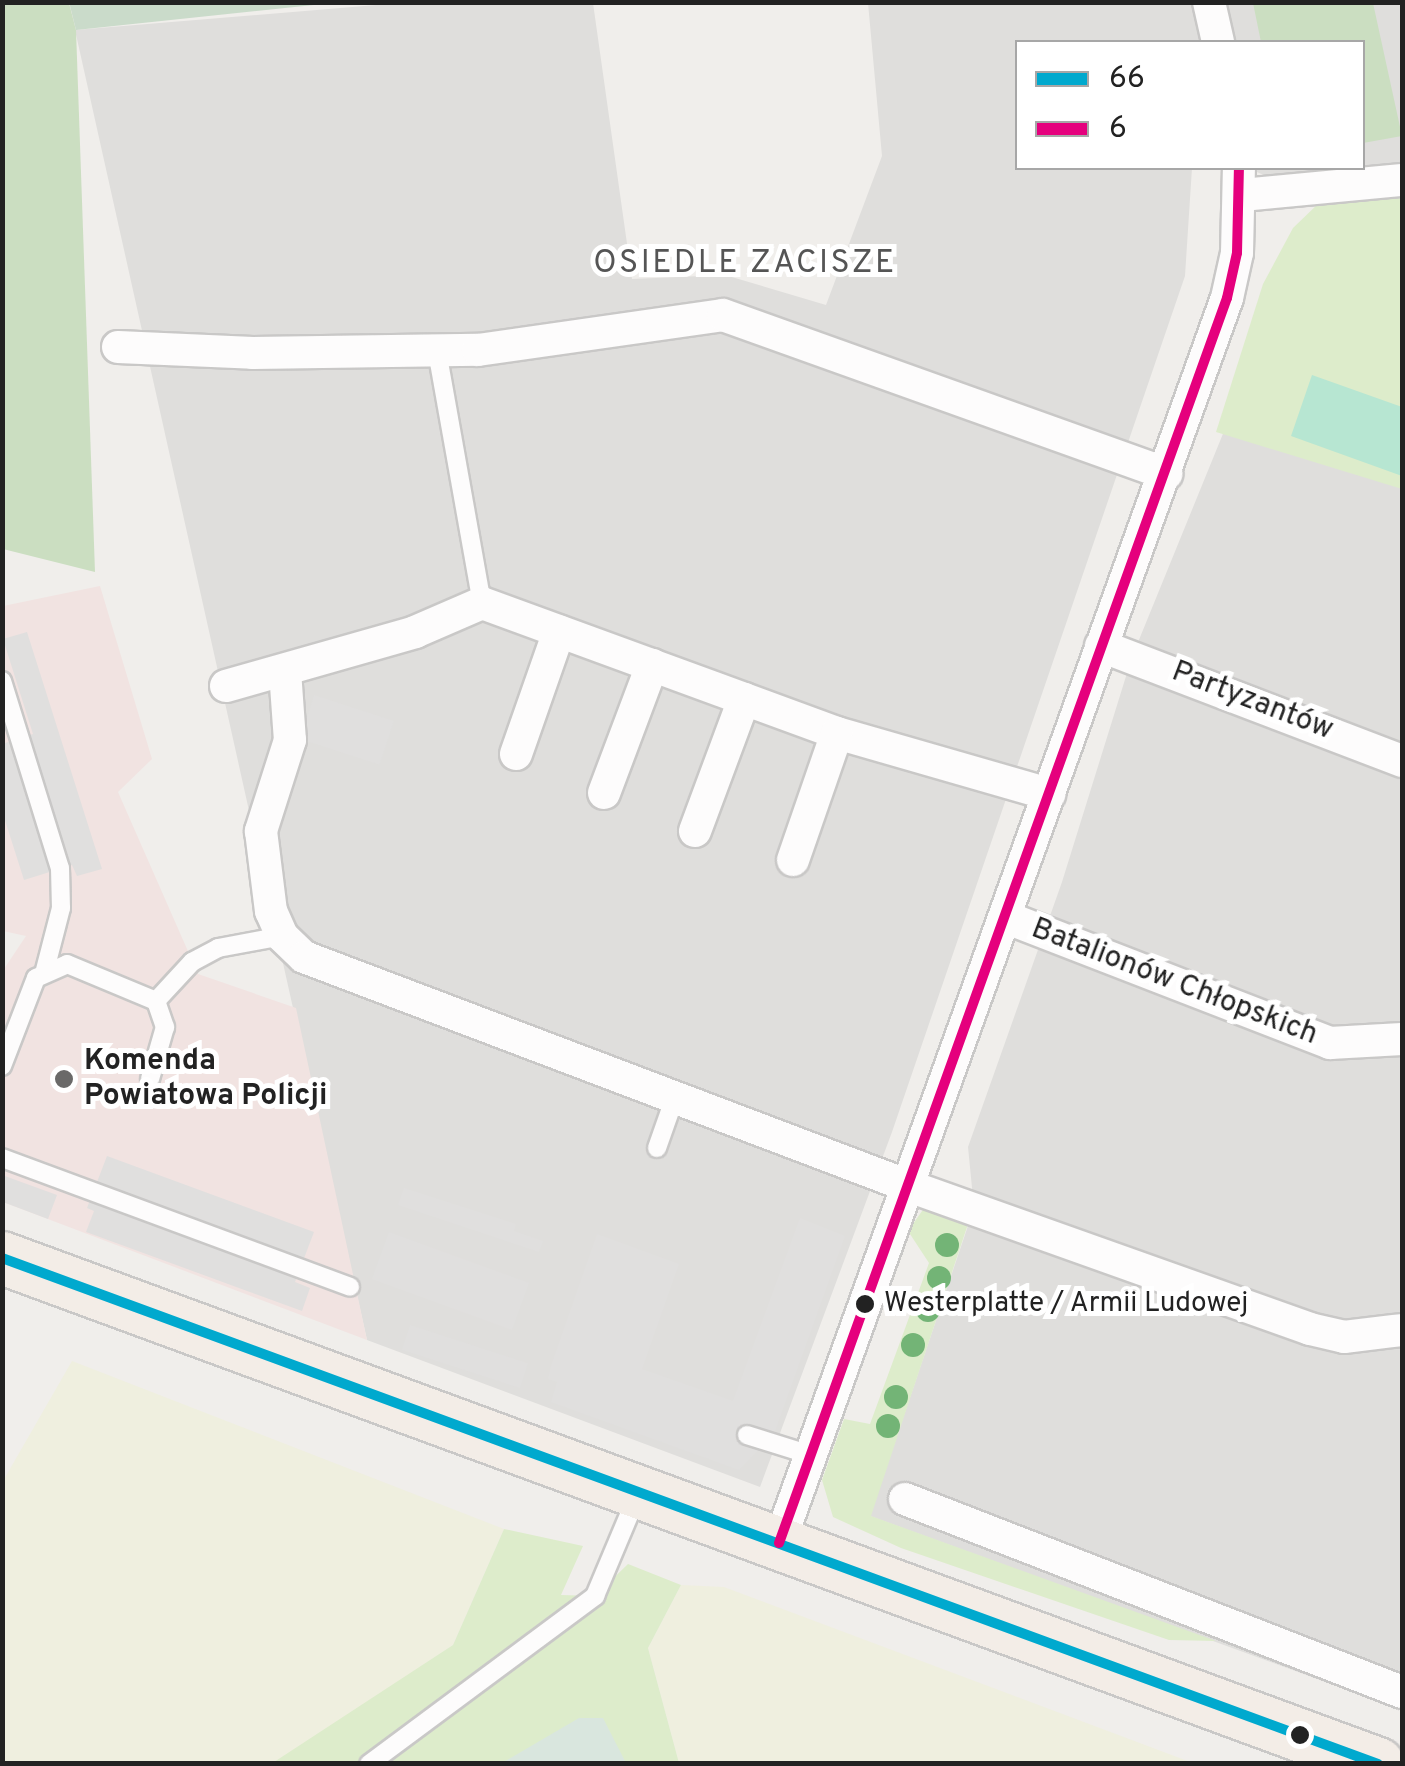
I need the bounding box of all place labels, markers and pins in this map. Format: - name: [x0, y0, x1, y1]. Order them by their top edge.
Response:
- place label: Komenda Powiatowa Policji: [84, 1044, 328, 1114]
- marker: Komenda Powiatowa Policji: [53, 1068, 75, 1090]
- place label: Westerplatte / Armii Ludowej: [884, 1287, 1249, 1321]
- marker: Westerplatte / Armii Ludowej: [855, 1294, 875, 1314]
- unlabelled marker: [1290, 1725, 1310, 1745]

